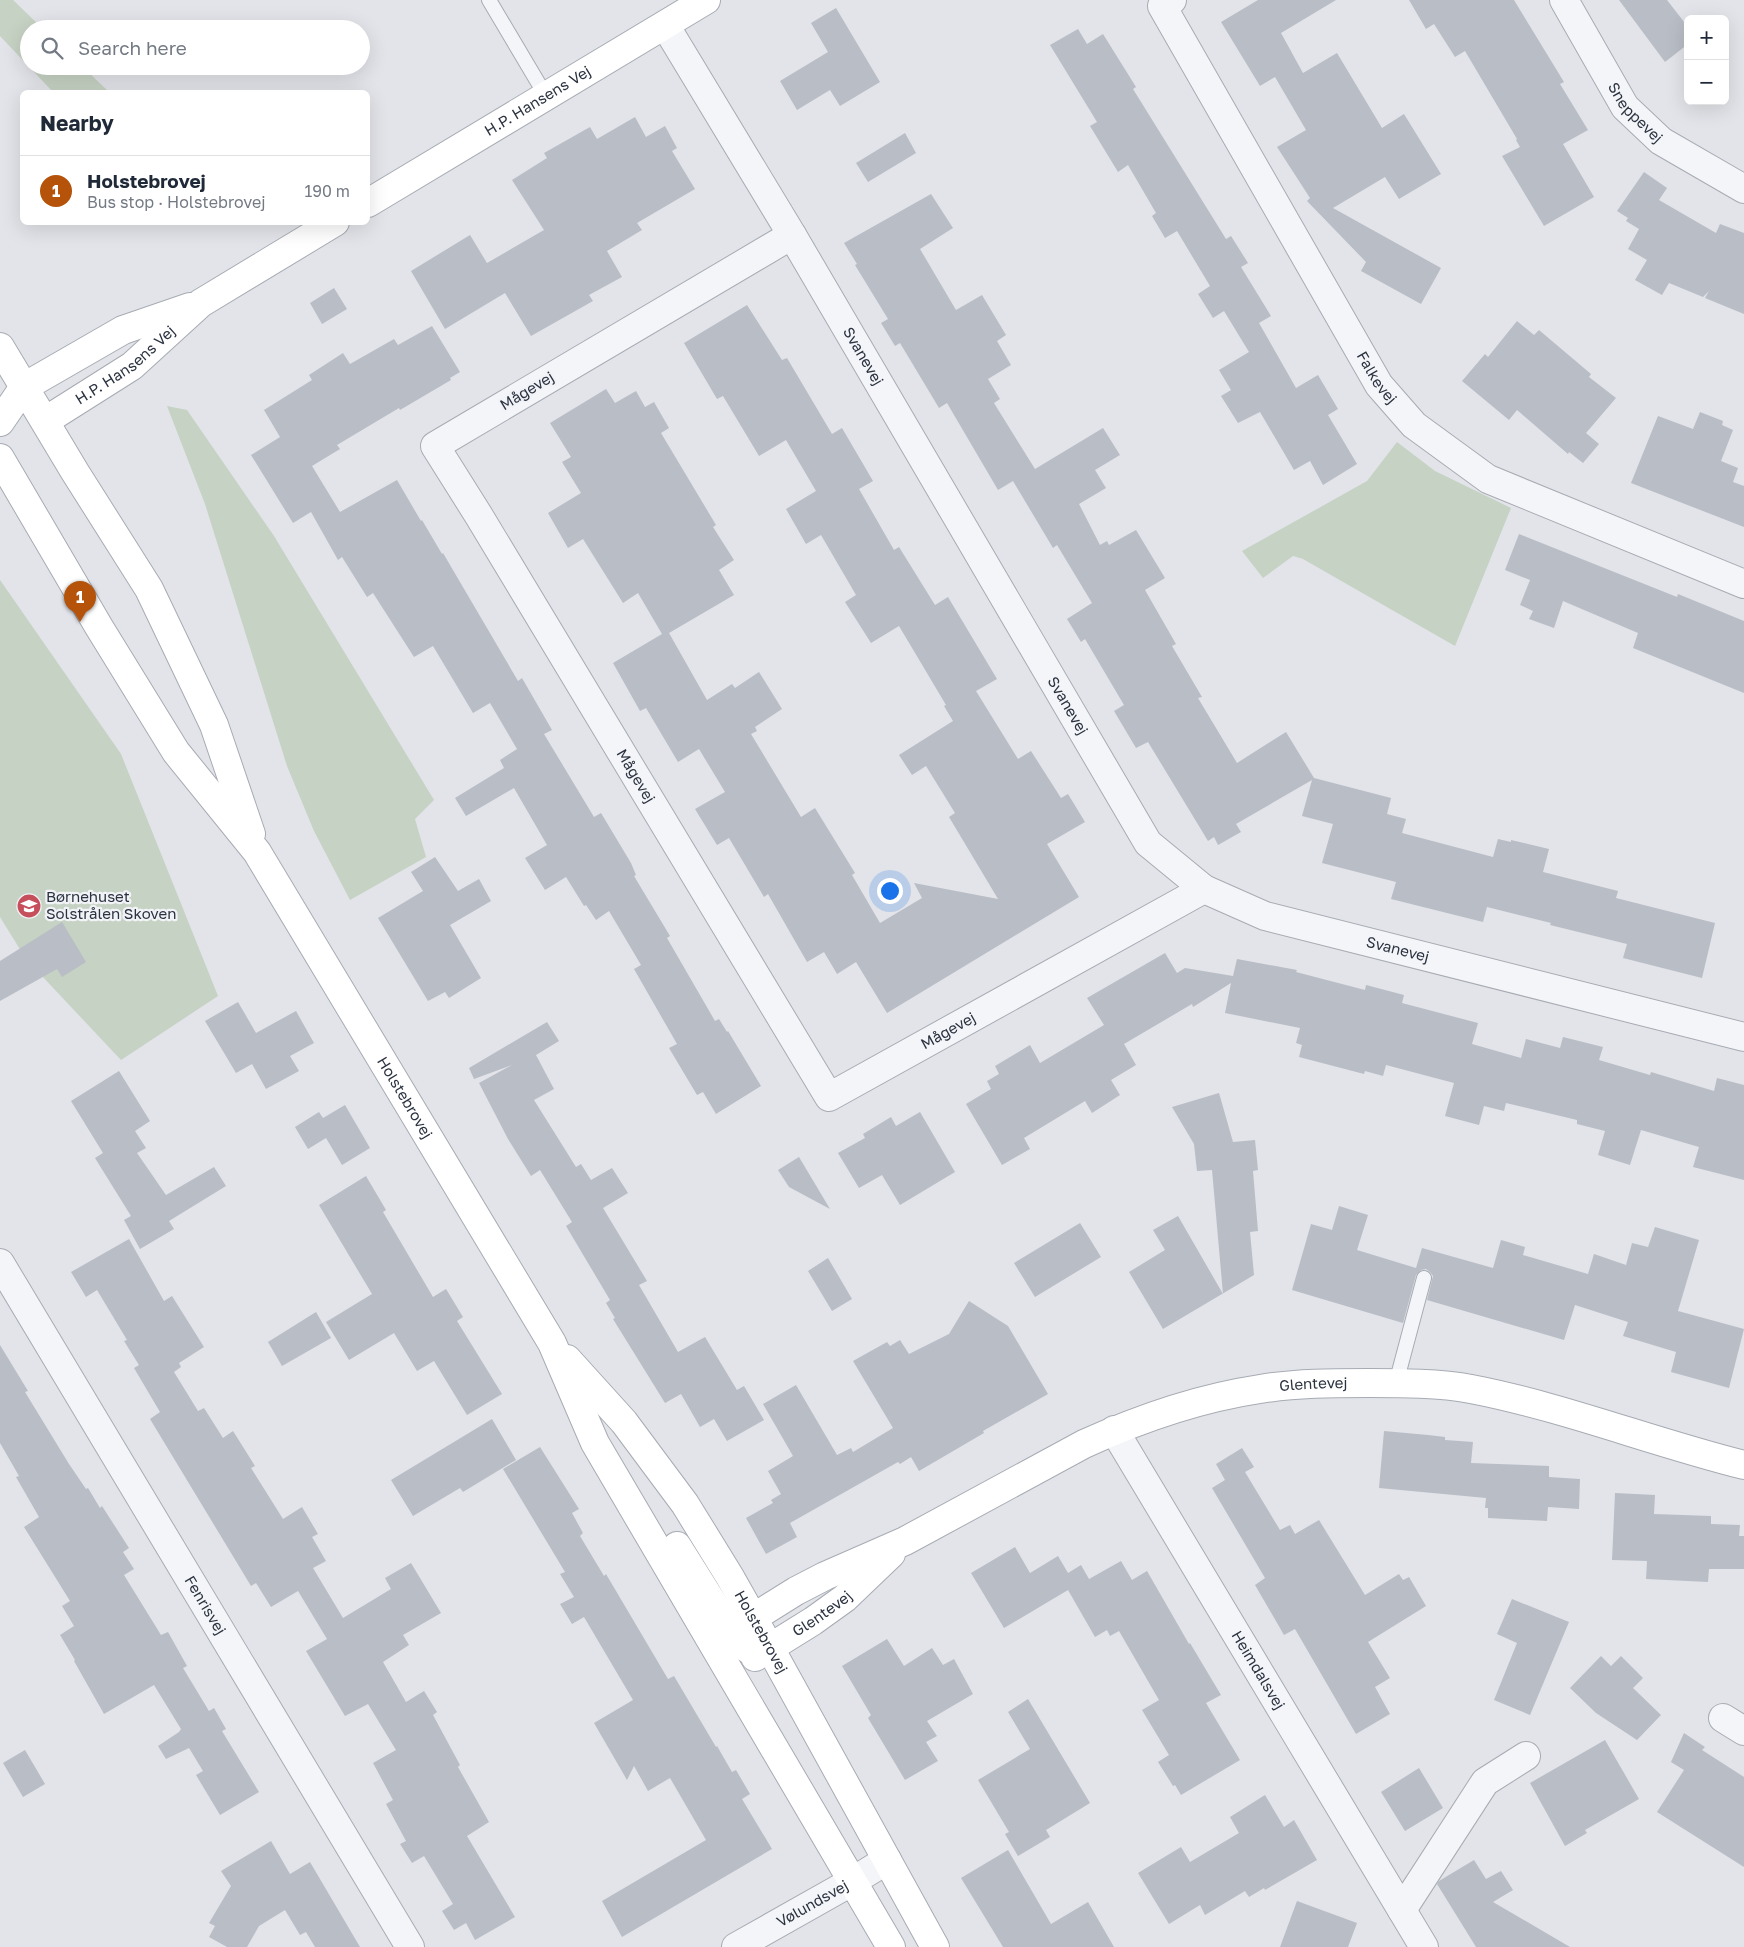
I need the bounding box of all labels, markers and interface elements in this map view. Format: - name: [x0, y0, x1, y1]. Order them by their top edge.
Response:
- map controls: [1684, 15, 1729, 105]
- button: +: [1684, 15, 1729, 60]
- search box: [20, 20, 370, 75]
- icon: search: [38, 34, 66, 62]
- text: Search here: [78, 36, 187, 59]
- button: −: [1684, 60, 1729, 105]
- street label: H.P. Hansens Vej: [481, 61, 594, 139]
- street label: Sneppevej: [1605, 79, 1667, 146]
- text: Nearby: [40, 110, 114, 136]
- text: Holstebrovej: [87, 169, 206, 192]
- text: 1: [52, 181, 60, 201]
- text: 190 m: [304, 181, 350, 201]
- text: Bus stop · Holstebrovej: [87, 192, 265, 212]
- street label: H.P. Hansens Vej: [72, 321, 178, 408]
- street label: Svanevej: [840, 323, 888, 388]
- street label: Falkevej: [1354, 348, 1401, 407]
- street label: Mågevej: [496, 367, 557, 413]
- pin: 1: [64, 581, 96, 622]
- street label: Svanevej: [1045, 673, 1093, 738]
- street label: Mågevej: [613, 745, 660, 806]
- your location: [877, 878, 903, 904]
- place label: Børnehuset Solstrålen Skoven: [46, 887, 176, 922]
- school or university icon: Børnehuset Solstrålen Skoven: [16, 893, 42, 919]
- street label: Svanevej: [1365, 932, 1431, 965]
- street label: Mågevej: [917, 1008, 978, 1052]
- street label: Holstebrovej: [374, 1053, 437, 1141]
- street label: Glentevej: [1278, 1373, 1348, 1394]
- street label: Fenrisvej: [181, 1572, 231, 1637]
- street label: Glentevej: [789, 1586, 855, 1640]
- street label: Holstebrovej: [731, 1587, 792, 1676]
- street label: Heimdalsvej: [1228, 1627, 1289, 1712]
- street label: Vølundsvej: [773, 1876, 851, 1930]

